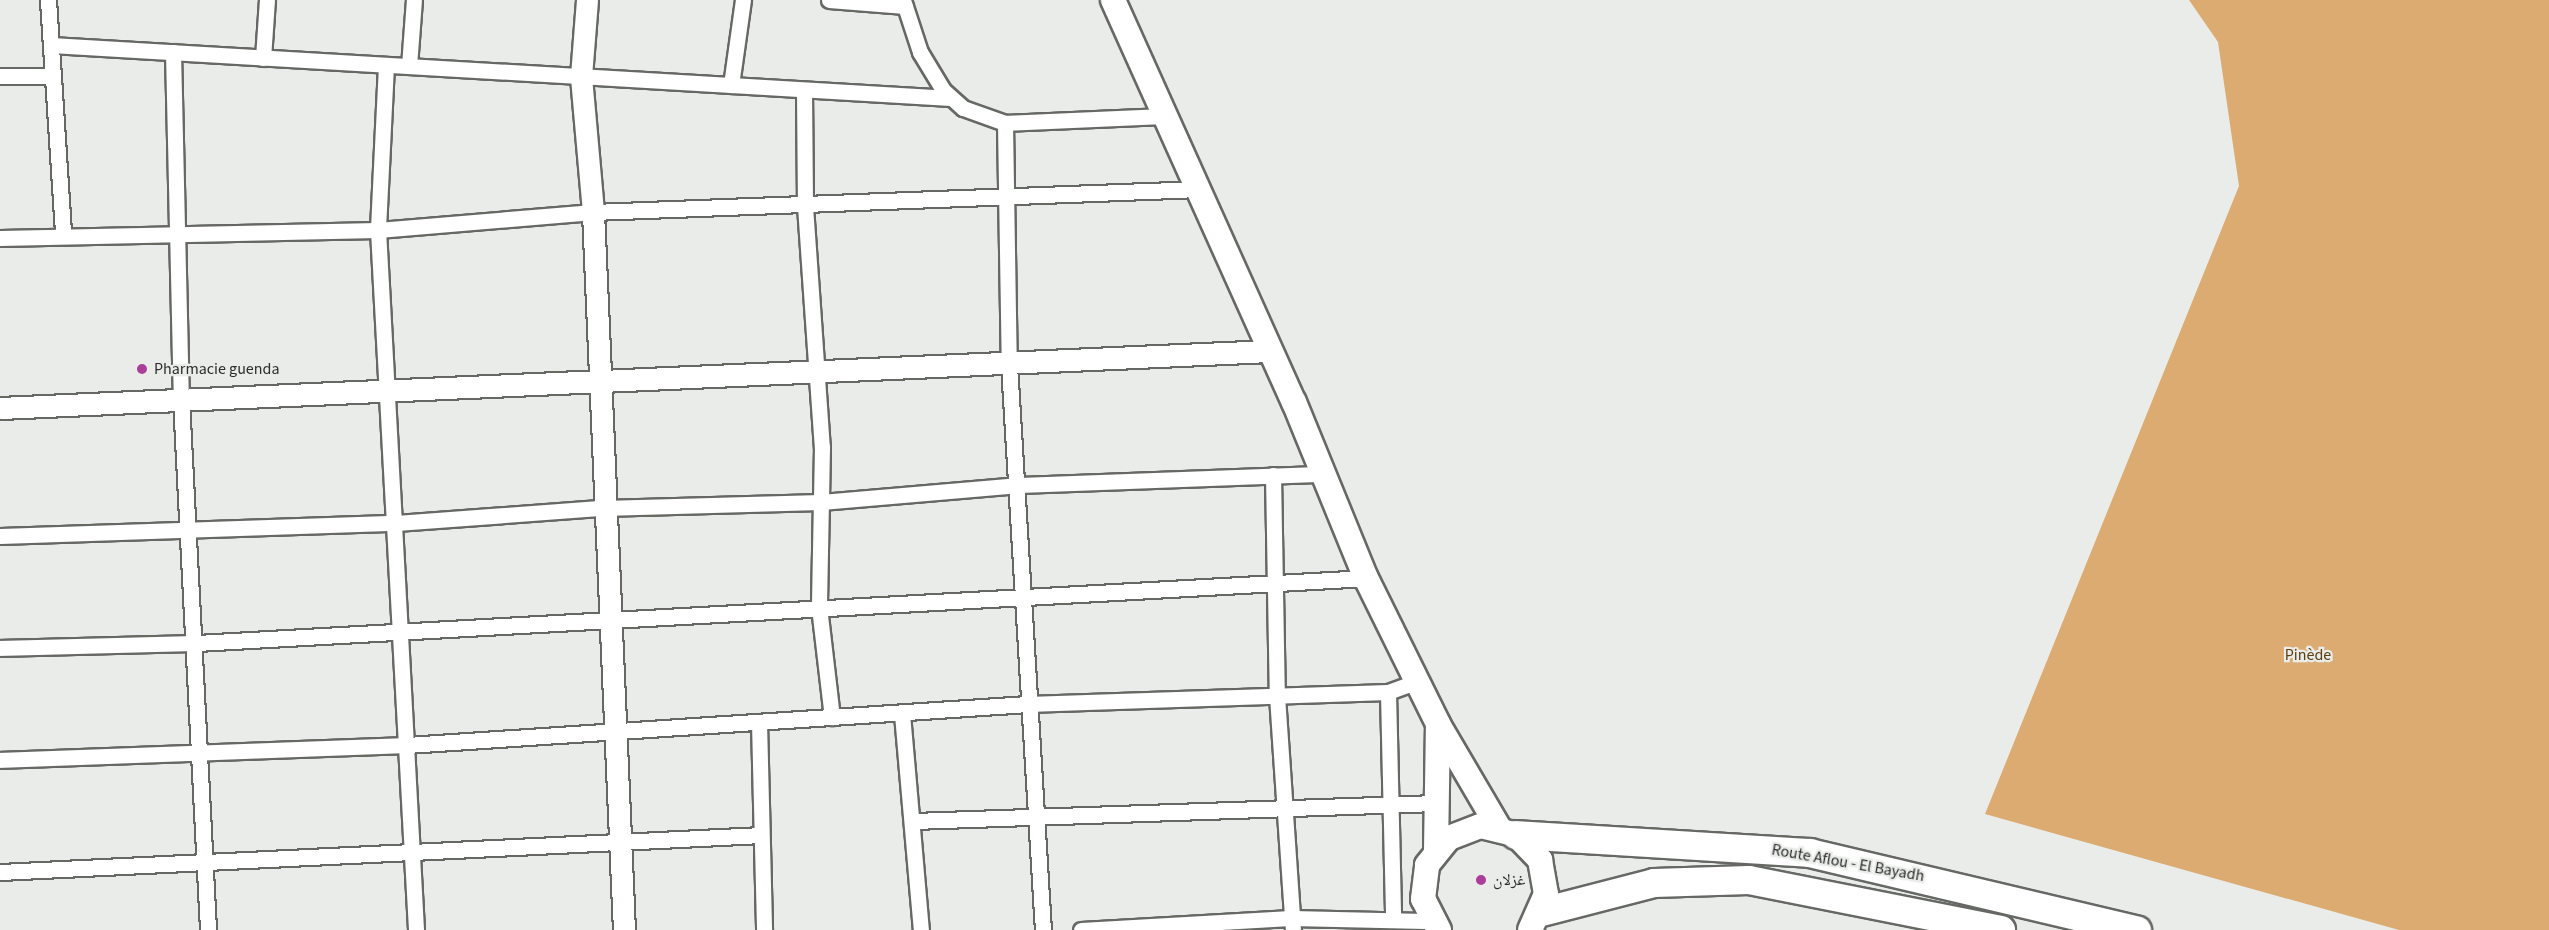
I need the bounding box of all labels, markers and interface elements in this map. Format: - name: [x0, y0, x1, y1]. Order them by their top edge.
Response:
- place label: Pharmacie guenda: [154, 359, 279, 379]
- marker: Pharmacie guenda: [135, 362, 149, 376]
- park label: Pinède: [2285, 645, 2331, 665]
- street label: Route Aflou - El Bayadh: [1770, 840, 1926, 886]
- place label: غزلان: [1493, 870, 1525, 890]
- marker: غزلان: [1474, 873, 1488, 887]

